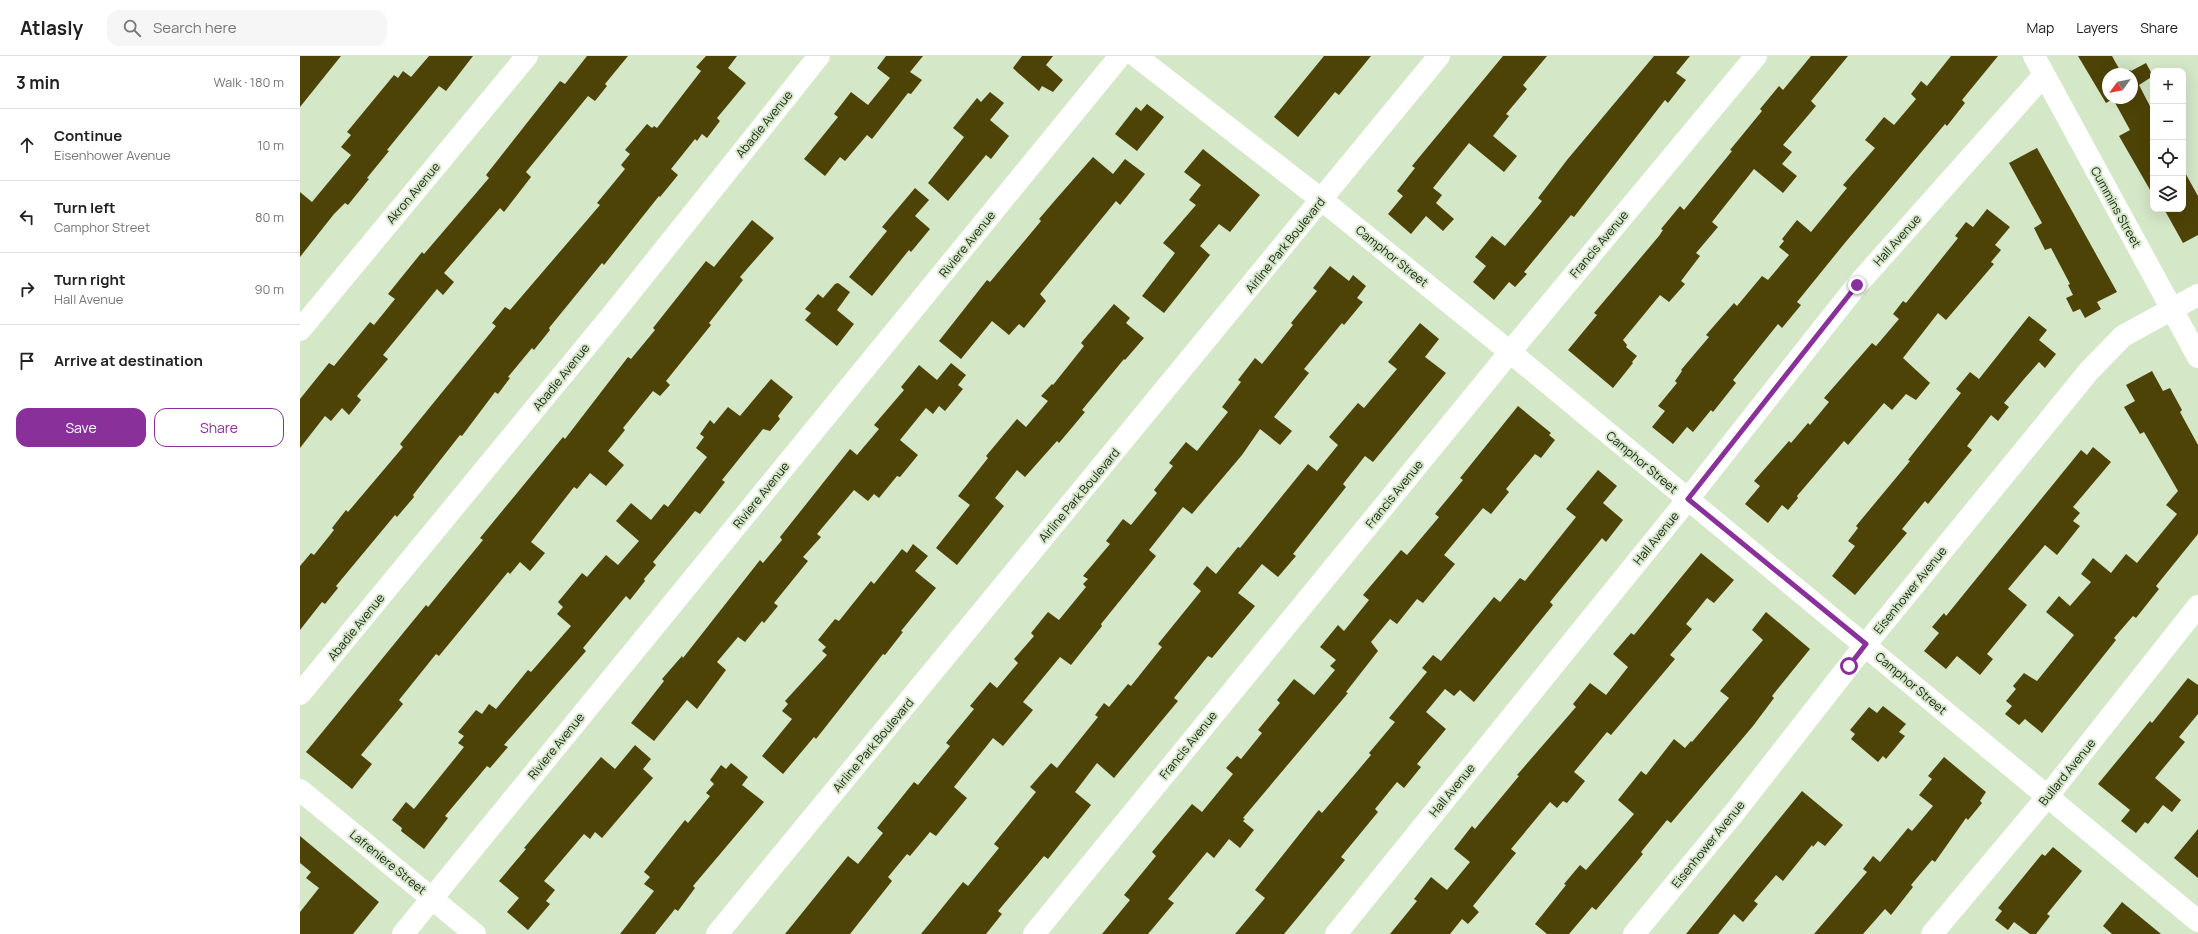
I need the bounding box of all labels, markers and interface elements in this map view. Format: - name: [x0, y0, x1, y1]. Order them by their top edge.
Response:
- search box: [107, 10, 387, 46]
- text: Atlasly: [20, 15, 83, 41]
- icon: search: [121, 17, 143, 39]
- text: Search here: [153, 17, 236, 38]
- text: Map: [2026, 18, 2054, 37]
- text: Layers: [2076, 18, 2118, 37]
- text: Share: [2140, 18, 2178, 37]
- north arrow: [2102, 68, 2138, 104]
- map controls: [2150, 68, 2186, 212]
- button: +: [2150, 68, 2186, 104]
- text: 3 min: [16, 71, 60, 94]
- text: Walk · 180 m: [213, 73, 284, 91]
- street label: Abadie Avenue: [732, 87, 796, 161]
- button: −: [2150, 104, 2186, 140]
- text: Continue: [54, 125, 122, 146]
- icon: ahead: [16, 134, 38, 156]
- text: 10 m: [257, 136, 284, 154]
- button: locate: [2150, 140, 2186, 176]
- text: Eisenhower Avenue: [54, 146, 171, 164]
- street label: Akron Avenue: [382, 159, 444, 227]
- street label: Cummins Street: [2087, 164, 2145, 251]
- button: layers: [2150, 176, 2186, 212]
- street label: Airline Park Boulevard: [1241, 194, 1329, 296]
- text: Turn left: [54, 197, 116, 218]
- icon: left: [16, 206, 38, 228]
- street label: Riviere Avenue: [935, 207, 999, 281]
- street label: Francis Avenue: [1566, 207, 1632, 281]
- text: 80 m: [255, 208, 284, 226]
- street label: Hall Avenue: [1869, 211, 1925, 269]
- text: Camphor Street: [54, 218, 150, 236]
- street label: Camphor Street: [1352, 221, 1432, 291]
- text: Turn right: [54, 269, 125, 290]
- route end: [1848, 276, 1866, 294]
- icon: right: [16, 278, 38, 300]
- text: 90 m: [254, 280, 284, 298]
- text: Hall Avenue: [54, 290, 123, 308]
- street label: Abadie Avenue: [529, 340, 593, 414]
- icon: arrive: [16, 350, 38, 372]
- text: Arrive at destination: [54, 350, 203, 371]
- button: Save: [16, 408, 146, 447]
- button: Share: [154, 408, 284, 447]
- street label: Camphor Street: [1603, 427, 1682, 497]
- street label: Airline Park Boulevard: [1035, 444, 1123, 546]
- street label: Francis Avenue: [1361, 456, 1427, 532]
- street label: Riviere Avenue: [729, 458, 793, 532]
- street label: Hall Avenue: [1629, 508, 1683, 568]
- street label: Eisenhower Avenue: [1870, 543, 1950, 637]
- street label: Abadie Avenue: [324, 590, 388, 664]
- street label: Camphor Street: [1872, 648, 1951, 718]
- route start: [1840, 657, 1858, 675]
- street label: Airline Park Boulevard: [829, 694, 917, 796]
- street label: Francis Avenue: [1155, 707, 1221, 783]
- street label: Riviere Avenue: [524, 709, 588, 783]
- street label: Bullard Avenue: [2035, 735, 2099, 809]
- street label: Hall Avenue: [1425, 760, 1479, 820]
- street label: Eisenhower Avenue: [1668, 797, 1748, 891]
- street label: Lafreniere Street: [346, 826, 430, 898]

